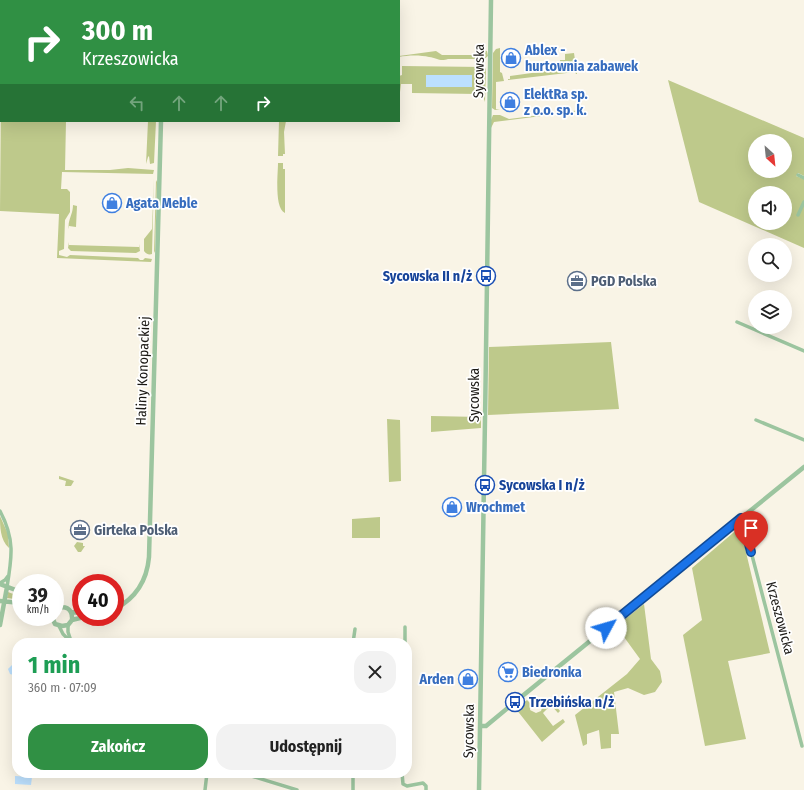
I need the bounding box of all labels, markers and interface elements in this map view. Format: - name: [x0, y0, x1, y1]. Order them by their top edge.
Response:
- text: 300 m: [82, 14, 153, 47]
- icon: right: [16, 16, 68, 68]
- place label: Ablex - hurtownia zabawek: [524, 42, 639, 75]
- street label: Sycowska: [470, 44, 488, 98]
- shop icon: Ablex - hurtownia zabawek: [500, 47, 522, 69]
- text: Krzeszowicka: [82, 48, 179, 70]
- place label: ElektRa sp. z o.o. sp. k.: [524, 86, 588, 119]
- shop icon: ElektRa sp. z o.o. sp. k.: [499, 91, 521, 113]
- icon: left: [126, 92, 148, 114]
- icon: ahead: [168, 92, 190, 114]
- icon: ahead: [210, 92, 232, 114]
- icon: right: [252, 92, 274, 114]
- north arrow: [748, 134, 792, 178]
- map controls: [748, 134, 792, 334]
- button: sound: [748, 186, 792, 230]
- shop icon: Agata Meble: [101, 192, 123, 214]
- place label: Agata Meble: [125, 195, 197, 212]
- button: search: [748, 238, 792, 282]
- bus stop icon: Sycowska II n/ż: [475, 265, 497, 287]
- place label: Sycowska II n/ż: [383, 268, 472, 285]
- office icon: PGD Polska: [566, 270, 588, 292]
- place label: PGD Polska: [591, 273, 657, 290]
- button: layers: [748, 290, 792, 334]
- street label: Haliny Konopackiej: [133, 316, 153, 426]
- street label: Sycowska: [466, 368, 483, 422]
- bus stop icon: Sycowska I n/ż: [474, 474, 496, 496]
- place label: Sycowska I n/ż: [499, 477, 585, 494]
- shop icon: Wrochmet: [441, 496, 463, 518]
- place label: Wrochmet: [466, 499, 526, 516]
- pin: [734, 511, 768, 552]
- icon: arrive: [740, 517, 762, 539]
- office icon: Girteka Polska: [69, 519, 91, 541]
- place label: Girteka Polska: [94, 522, 178, 539]
- speed limit sign: 40: [72, 574, 124, 626]
- street label: Krzeszowicka: [762, 580, 798, 657]
- text: 39: [28, 583, 48, 607]
- text: km/h: [27, 604, 49, 616]
- position arrow: [585, 607, 627, 649]
- text: 1 min: [28, 651, 80, 679]
- button: close: [354, 651, 396, 693]
- supermarket icon: Biedronka: [497, 661, 519, 683]
- place label: Biedronka: [522, 664, 582, 681]
- shop icon: Arden: [457, 668, 479, 690]
- place label: Arden: [419, 671, 454, 688]
- text: 360 m · 07:09: [28, 680, 97, 695]
- bus stop icon: Trzebińska n/ż: [504, 691, 526, 713]
- place label: Trzebińska n/ż: [529, 694, 614, 711]
- street label: Sycowska: [460, 704, 478, 758]
- button: Zakończ: [28, 724, 208, 770]
- button: Udostępnij: [216, 724, 396, 770]

